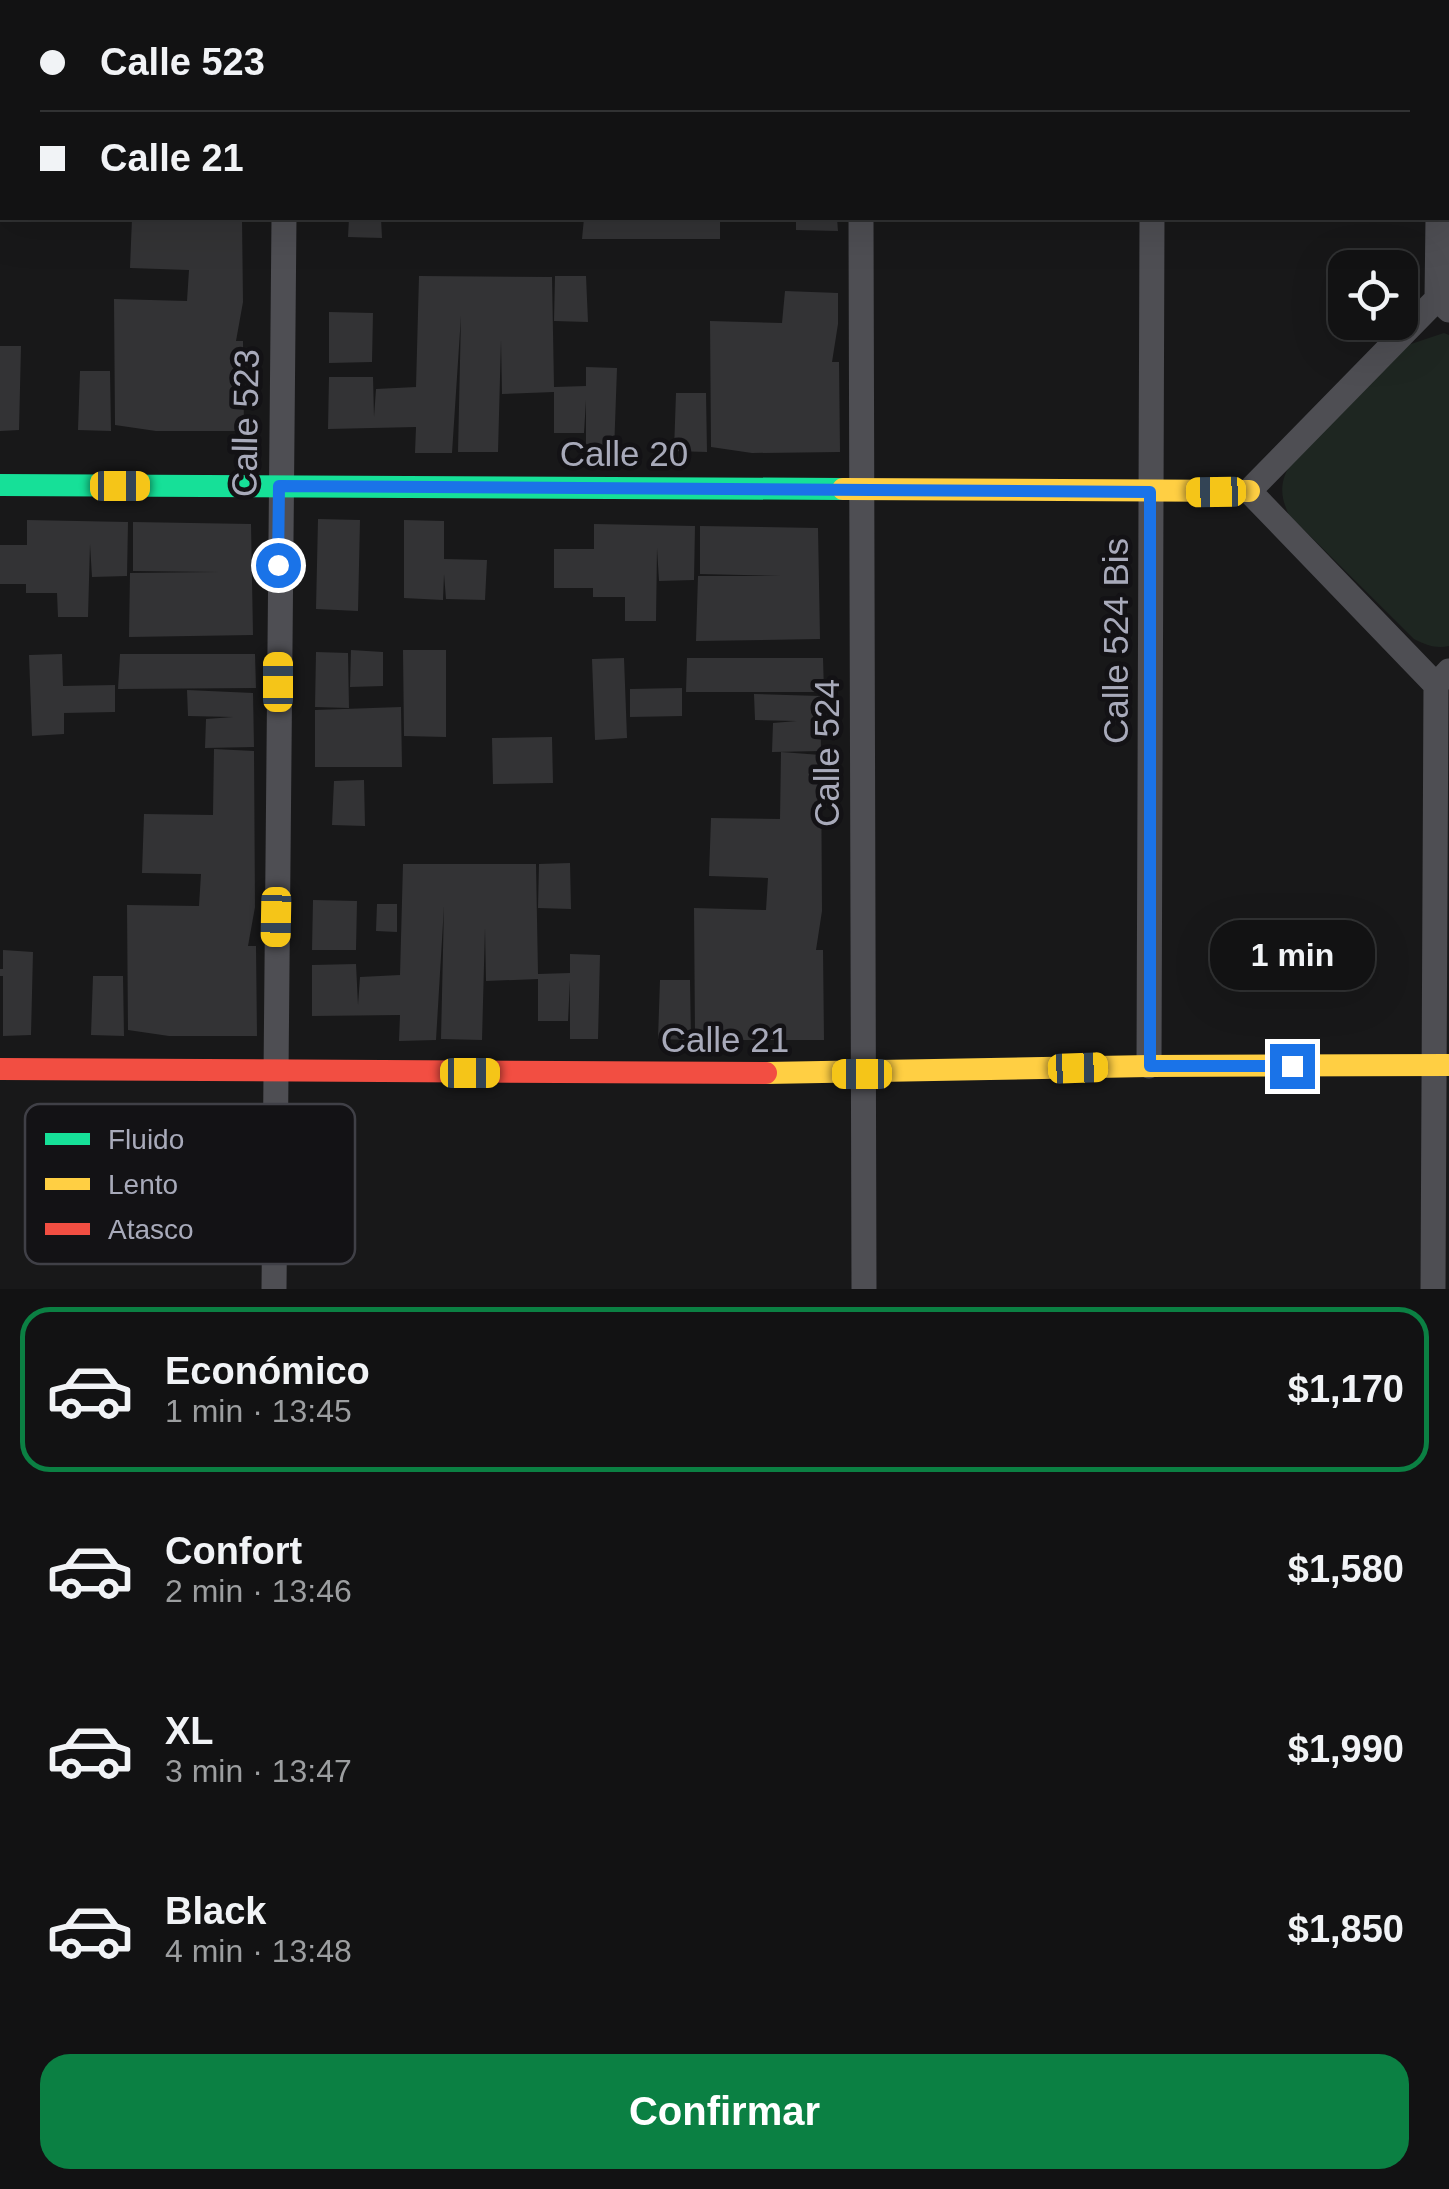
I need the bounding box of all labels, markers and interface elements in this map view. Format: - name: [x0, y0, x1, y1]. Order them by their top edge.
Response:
- text: Calle 523: [100, 41, 265, 83]
- text: Calle 21: [100, 137, 244, 179]
- map controls: [1328, 250, 1418, 340]
- button: locate: [1328, 250, 1418, 340]
- street label: Calle 523: [224, 349, 266, 497]
- street label: Calle 20: [560, 434, 688, 473]
- car: [90, 471, 150, 501]
- car: [1186, 476, 1246, 508]
- street label: Calle 524 Bis: [1096, 538, 1135, 744]
- route start: [256, 543, 301, 588]
- car: [263, 652, 293, 712]
- street label: Calle 524: [807, 679, 846, 827]
- car: [260, 887, 292, 947]
- callout: 1 min: [1210, 921, 1374, 991]
- text: 1 min: [1251, 937, 1334, 973]
- street label: Calle 21: [661, 1020, 789, 1059]
- route end: [1270, 1044, 1315, 1089]
- car: [1047, 1052, 1109, 1084]
- car: [440, 1058, 500, 1088]
- car: [832, 1059, 892, 1089]
- legend: [25, 1104, 355, 1264]
- text: Fluido: [108, 1124, 184, 1155]
- text: Lento: [108, 1169, 178, 1200]
- text: Atasco: [108, 1214, 194, 1245]
- icon: car: [45, 1345, 135, 1435]
- text: Económico: [165, 1350, 370, 1392]
- text: $1,170: [1288, 1368, 1404, 1410]
- text: 1 min · 13:45: [165, 1393, 352, 1429]
- icon: car: [45, 1525, 135, 1615]
- text: Confort: [165, 1530, 302, 1572]
- text: $1,580: [1288, 1548, 1404, 1590]
- text: 2 min · 13:46: [165, 1573, 352, 1609]
- icon: car: [45, 1705, 135, 1795]
- text: XL: [165, 1710, 214, 1752]
- text: $1,990: [1288, 1728, 1404, 1770]
- text: 3 min · 13:47: [165, 1753, 352, 1789]
- icon: car: [45, 1885, 135, 1975]
- text: Black: [165, 1890, 266, 1932]
- text: $1,850: [1288, 1908, 1404, 1950]
- text: 4 min · 13:48: [165, 1933, 352, 1969]
- button: Confirmar: [40, 2054, 1409, 2169]

